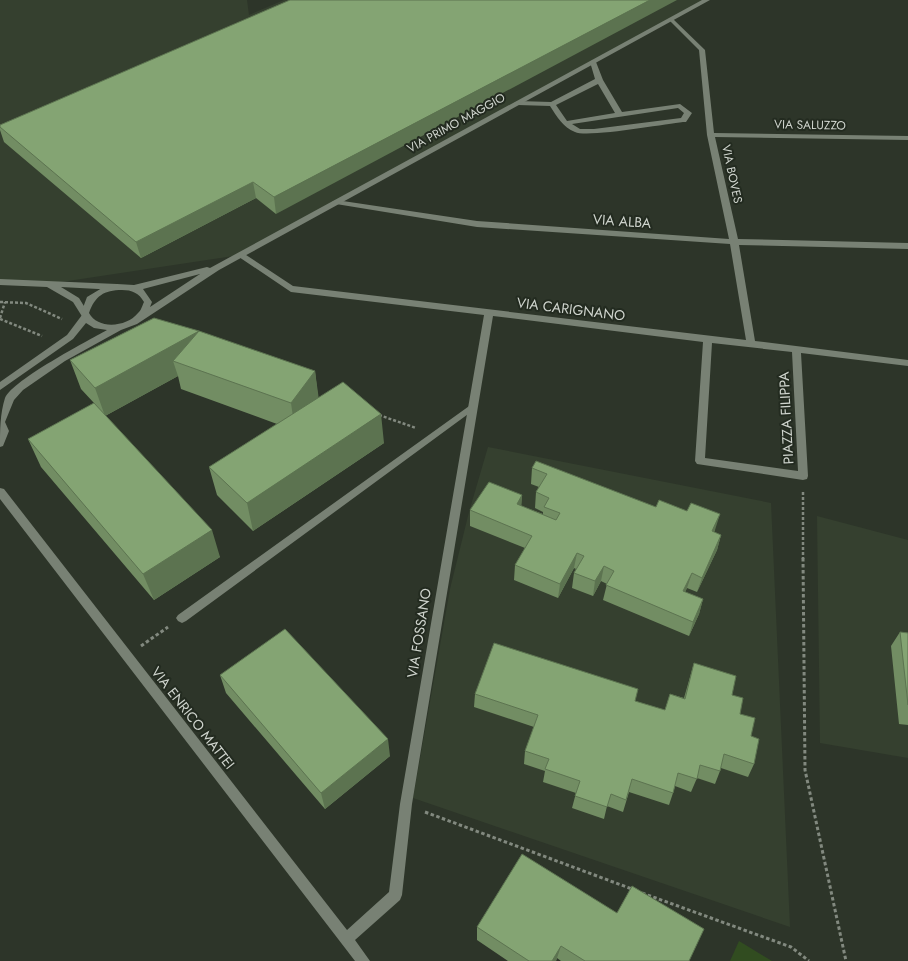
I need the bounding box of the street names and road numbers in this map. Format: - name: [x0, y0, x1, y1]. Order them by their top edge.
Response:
- street label: VIA PRIMO MAGGIO: [404, 89, 508, 157]
- street label: VIA SALUZZO: [774, 115, 846, 135]
- street label: VIA BOVES: [717, 143, 747, 205]
- street label: VIA ALBA: [592, 209, 653, 233]
- street label: VIA CARIGNANO: [516, 292, 626, 326]
- street label: PIAZZA FILIPPA: [774, 370, 798, 465]
- street label: VIA FOSSANO: [402, 587, 436, 679]
- street label: VIA ENRICO MATTEI: [147, 663, 239, 773]

